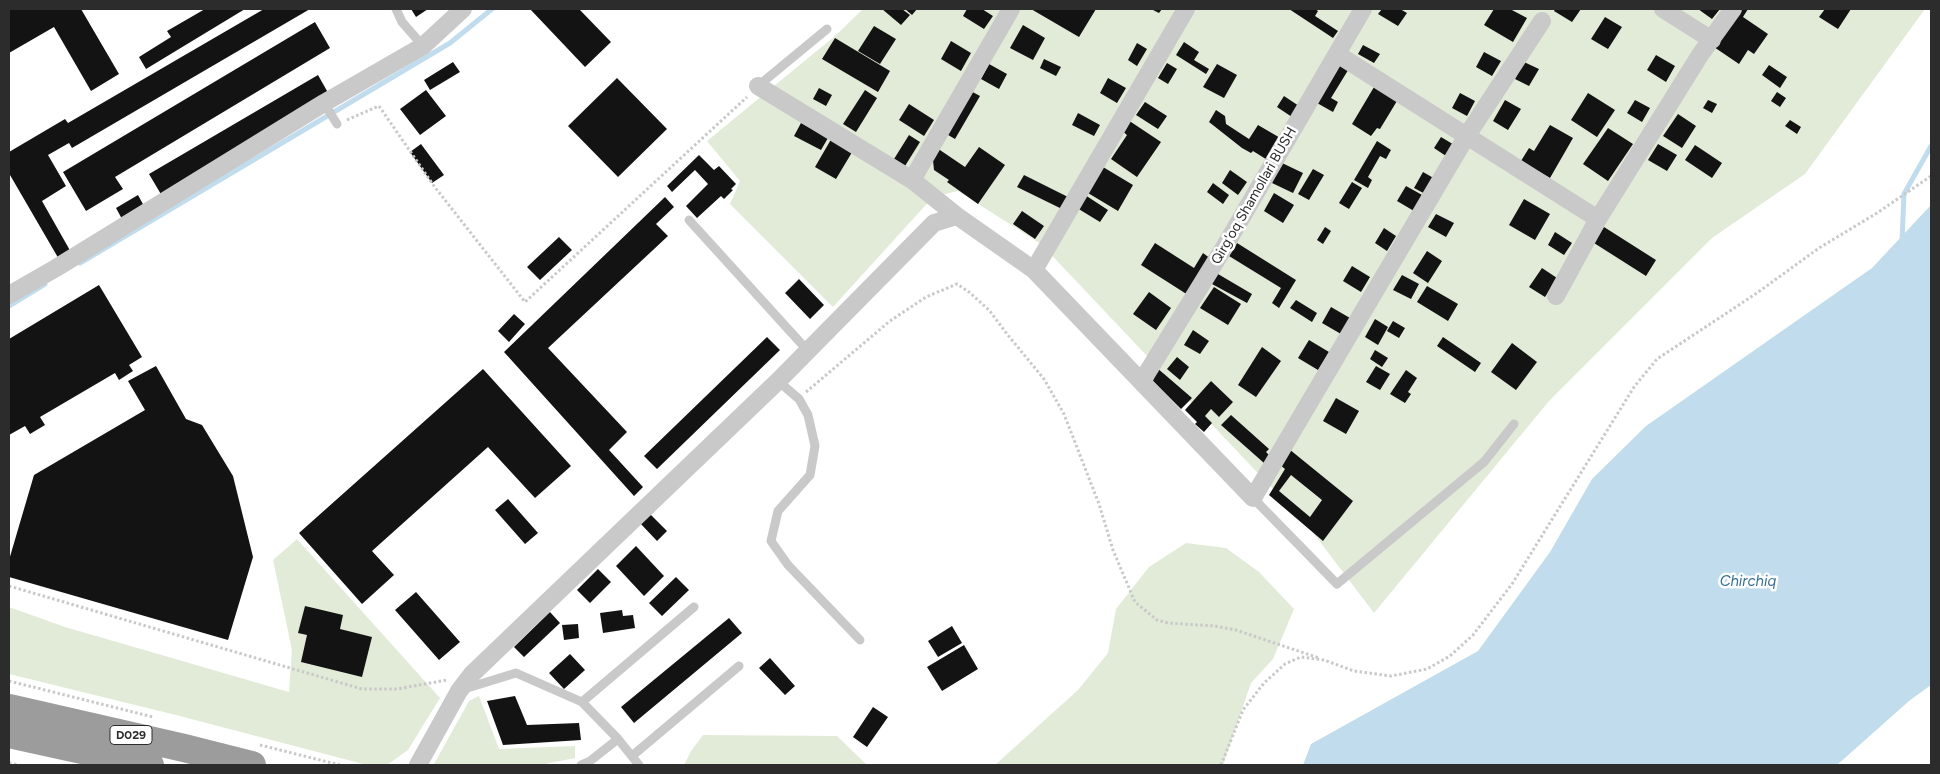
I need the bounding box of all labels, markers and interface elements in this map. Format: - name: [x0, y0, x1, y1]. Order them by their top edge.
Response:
- street label: Qirg'oq Shamollari BUSH: [1208, 124, 1300, 268]
- water label: Chirchiq: [1720, 573, 1776, 591]
- road number: D029: [110, 726, 152, 744]

